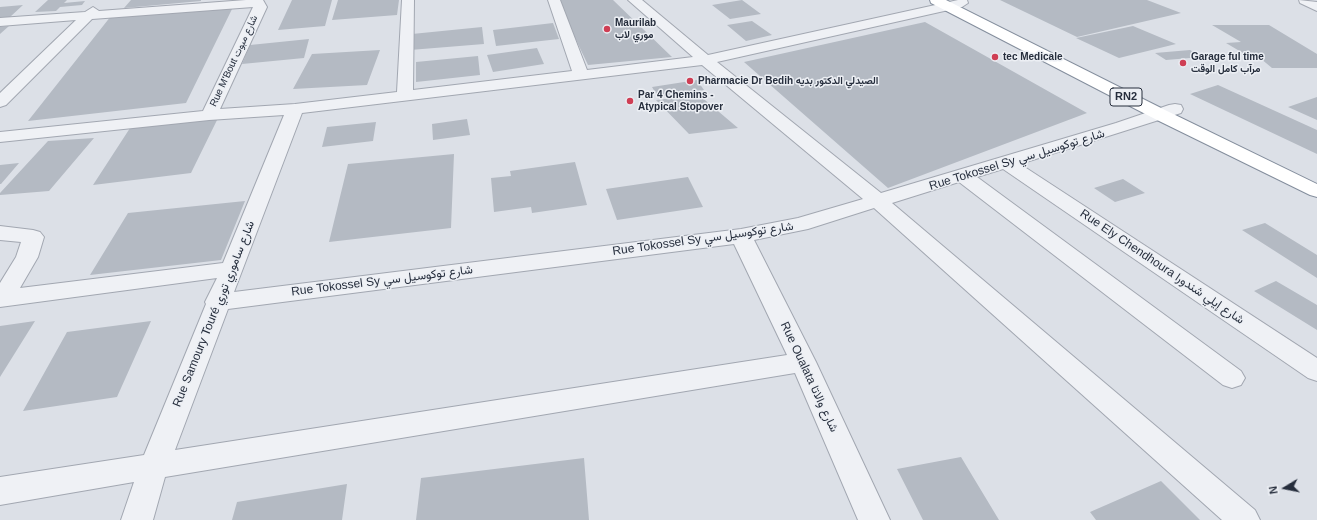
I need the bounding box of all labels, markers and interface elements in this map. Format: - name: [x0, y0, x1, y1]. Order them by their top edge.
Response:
- street label: Rue M'Bout شارع مبوت: [208, 13, 260, 109]
- place label: Maurilab موري لاب: [615, 17, 656, 40]
- marker: Maurilab موري لاب: [602, 24, 612, 34]
- place label: tec Medicale: [1003, 51, 1062, 63]
- place label: Garage ful time مرآب كامل الوقت: [1191, 51, 1264, 74]
- marker: tec Medicale: [990, 52, 1000, 62]
- marker: Garage ful time مرآب كامل الوقت: [1178, 58, 1188, 68]
- place label: Pharmacie Dr Bedih الصيدلي الدكتور بديه: [698, 75, 878, 87]
- marker: Pharmacie Dr Bedih الصيدلي الدكتور بديه: [685, 76, 695, 86]
- road number: RN2: [1110, 88, 1142, 106]
- place label: Par 4 Chemins - Atypical Stopover: [638, 89, 723, 112]
- marker: Par 4 Chemins - Atypical Stopover: [625, 96, 635, 106]
- street label: Rue Tokossel Sy شارع توكوسيل سي: [928, 126, 1106, 194]
- street label: Rue Ely Chendhoura شارع إيلي شندورا: [1077, 207, 1247, 327]
- street label: Rue Samoury Touré شارع ساموري توري: [170, 219, 258, 409]
- street label: Rue Tokossel Sy شارع توكوسيل سي: [612, 219, 794, 259]
- street label: Rue Tokossel Sy شارع توكوسيل سي: [290, 263, 474, 299]
- street label: Rue Oualata شارع والاتا: [777, 319, 841, 435]
- north arrow: [1265, 468, 1305, 508]
- text: N: [1267, 485, 1280, 495]

